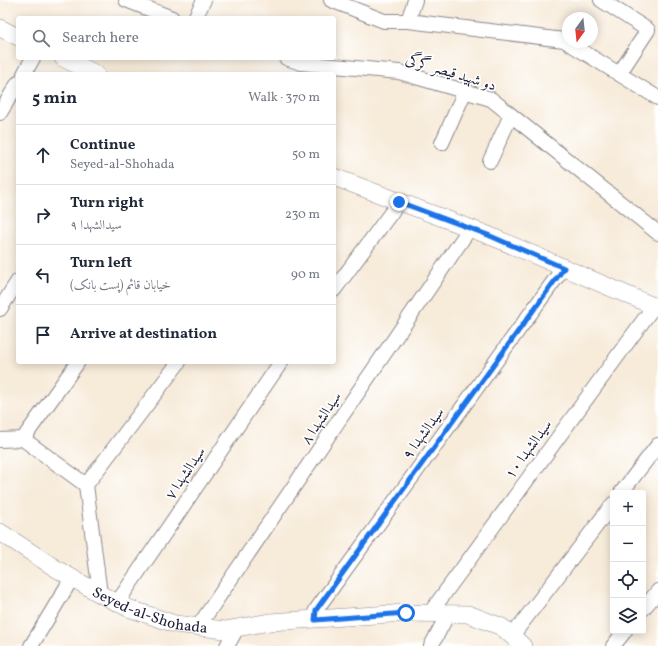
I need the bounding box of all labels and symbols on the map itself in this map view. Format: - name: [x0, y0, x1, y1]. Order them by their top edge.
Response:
- north arrow: [562, 12, 598, 48]
- street label: دو شهید قیصر گرگی: [403, 47, 499, 97]
- route end: [390, 193, 408, 211]
- street label: سیدالشهدا ۸: [297, 388, 348, 450]
- street label: سیدالشهدا ۹: [398, 404, 450, 464]
- street label: سیدالشهدا ۱۰: [501, 416, 558, 484]
- street label: سیدالشهدا ۷: [161, 443, 212, 505]
- street label: Seyed-al-Shohada: [88, 583, 209, 640]
- route start: [397, 604, 415, 622]

